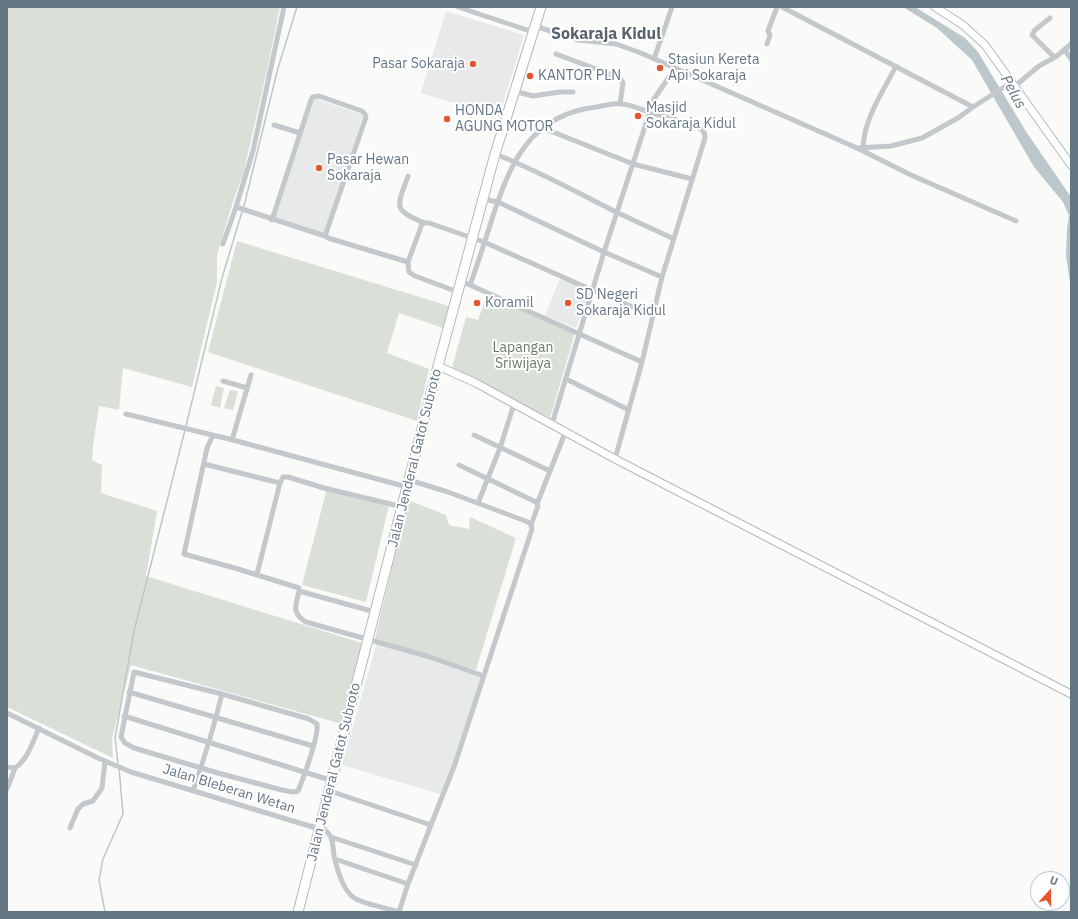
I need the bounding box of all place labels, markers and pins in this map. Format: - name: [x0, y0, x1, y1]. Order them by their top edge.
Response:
- place label: Stasiun Kereta Api Sokaraja: [668, 52, 759, 84]
- place label: Pasar Sokaraja: [372, 56, 465, 72]
- marker: Pasar Sokaraja: [468, 59, 478, 69]
- marker: Stasiun Kereta Api Sokaraja: [655, 63, 665, 73]
- place label: KANTOR PLN: [538, 68, 621, 84]
- marker: KANTOR PLN: [525, 71, 535, 81]
- place label: Masjid Sokaraja Kidul: [646, 100, 736, 132]
- place label: HONDA AGUNG MOTOR: [455, 103, 554, 136]
- marker: Masjid Sokaraja Kidul: [633, 111, 643, 121]
- marker: HONDA AGUNG MOTOR: [442, 114, 452, 124]
- place label: Pasar Hewan Sokaraja: [327, 152, 409, 184]
- marker: Pasar Hewan Sokaraja: [314, 163, 324, 173]
- place label: SD Negeri Sokaraja Kidul: [576, 287, 666, 320]
- place label: Koramil: [485, 295, 533, 311]
- marker: Koramil: [472, 298, 482, 308]
- marker: SD Negeri Sokaraja Kidul: [563, 298, 573, 308]

